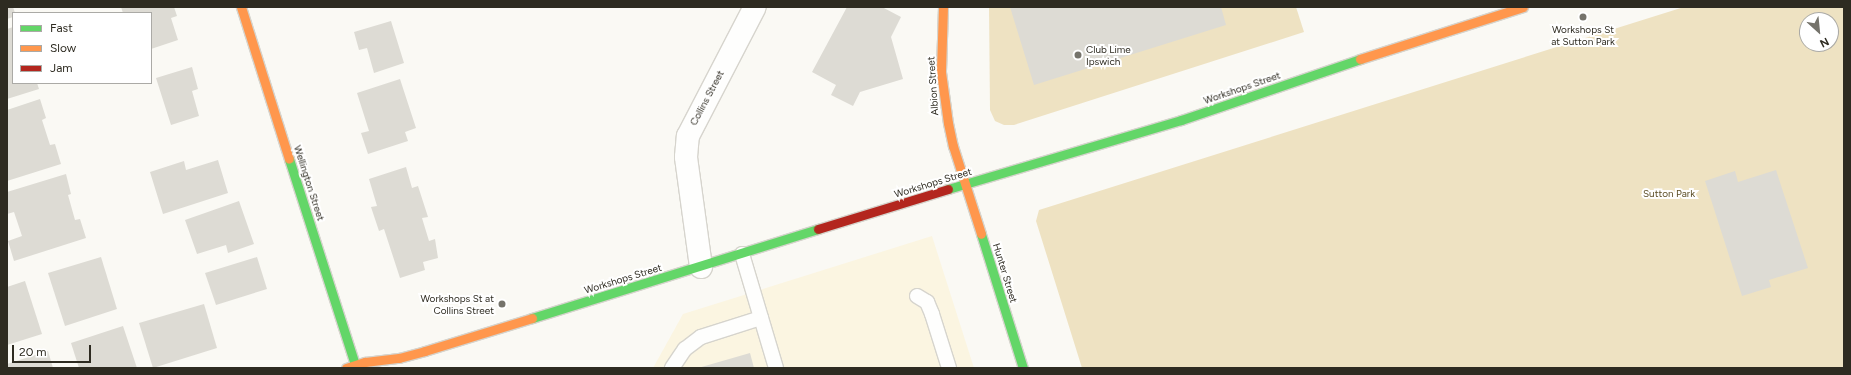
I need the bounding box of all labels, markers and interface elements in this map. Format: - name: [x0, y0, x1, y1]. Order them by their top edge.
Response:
- legend: [12, 12, 152, 84]
- marker: Workshops St at Sutton Park: [1578, 12, 1588, 22]
- north arrow: [1799, 12, 1839, 52]
- text: Fast: [50, 21, 73, 35]
- place label: Workshops St at Sutton Park: [1551, 23, 1615, 46]
- text: N: [1817, 35, 1831, 50]
- text: Slow: [50, 41, 76, 55]
- place label: Club Lime Ipswich: [1086, 43, 1131, 66]
- marker: Club Lime Ipswich: [1073, 50, 1083, 60]
- street label: Albion Street: [925, 56, 941, 116]
- text: Jam: [50, 61, 73, 75]
- street label: Collins Street: [688, 69, 726, 127]
- street label: Workshops Street: [1202, 69, 1282, 107]
- street label: Wellington Street: [291, 144, 327, 222]
- street label: Workshops Street: [893, 166, 973, 200]
- park label: Sutton Park: [1643, 188, 1695, 200]
- street label: Hunter Street: [990, 242, 1020, 304]
- street label: Workshops Street: [583, 262, 663, 296]
- place label: Workshops St at Collins Street: [420, 292, 494, 316]
- marker: Workshops St at Collins Street: [497, 299, 507, 309]
- scale bar: [14, 337, 93, 363]
- text: 20 m: [19, 345, 47, 359]

